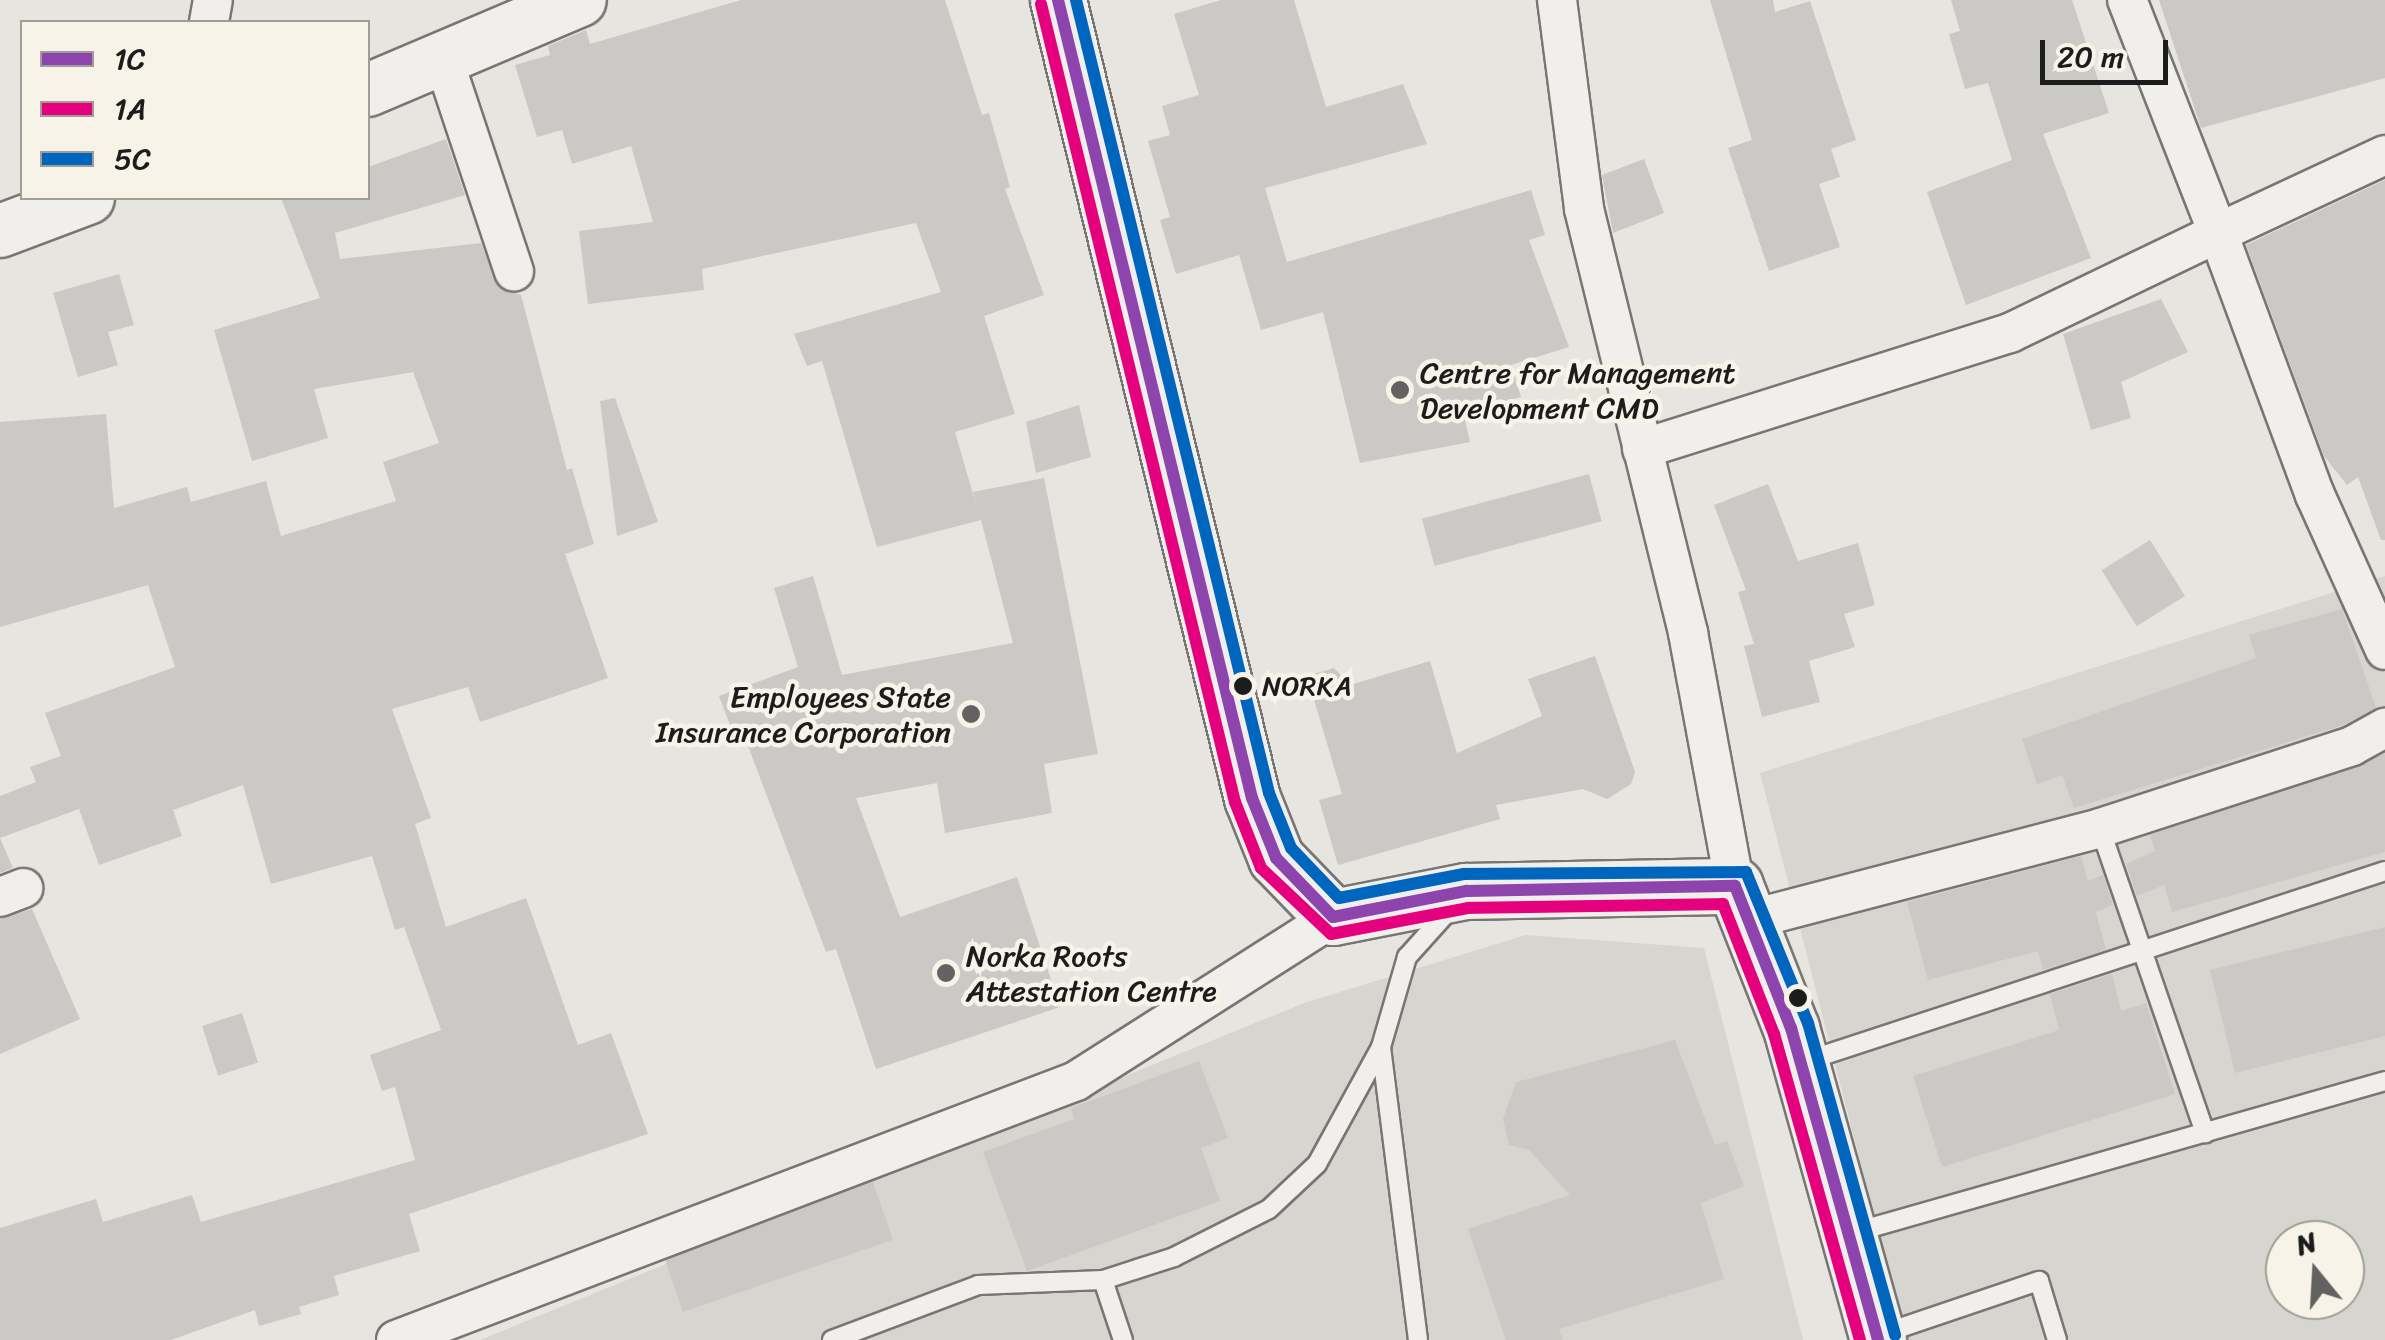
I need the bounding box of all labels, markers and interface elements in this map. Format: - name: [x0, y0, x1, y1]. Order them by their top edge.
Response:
- legend: [20, 20, 370, 200]
- scale bar: [2045, 20, 2172, 82]
- text: 20 m: [2057, 30, 2124, 84]
- text: 1C: [114, 32, 146, 86]
- text: 1A: [114, 82, 147, 136]
- text: 5C: [114, 132, 151, 186]
- place label: Centre for Management Development CMD: [1420, 355, 1736, 426]
- marker: Centre for Management Development CMD: [1389, 379, 1411, 401]
- place label: NORKA: [1262, 669, 1352, 703]
- marker: NORKA: [1233, 676, 1253, 696]
- place label: Employees State Insurance Corporation: [655, 679, 951, 750]
- marker: Employees State Insurance Corporation: [960, 703, 982, 725]
- place label: Norka Roots Attestation Centre: [966, 938, 1219, 1008]
- marker: Norka Roots Attestation Centre: [935, 962, 957, 984]
- unlabelled marker: [1788, 988, 1808, 1008]
- text: N: [2289, 1217, 2323, 1269]
- north arrow: [2265, 1220, 2365, 1320]

